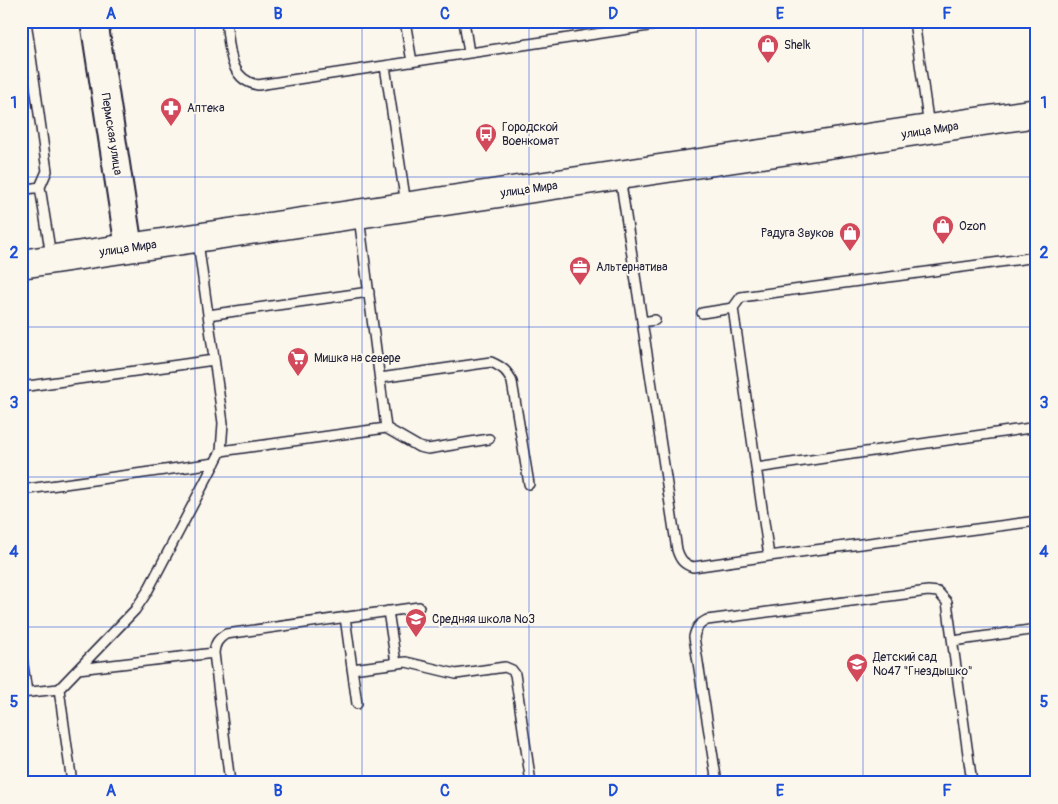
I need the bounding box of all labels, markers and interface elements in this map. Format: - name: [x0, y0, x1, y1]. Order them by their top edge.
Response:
- text: A: [106, 4, 117, 24]
- text: B: [273, 4, 283, 24]
- text: C: [440, 4, 450, 24]
- text: D: [608, 4, 618, 24]
- text: E: [776, 4, 785, 24]
- text: F: [942, 4, 952, 24]
- shop icon: Shelk: [756, 33, 780, 64]
- place label: Shelk: [784, 38, 810, 53]
- street label: Пермская улица: [98, 92, 125, 176]
- text: 1: [11, 93, 17, 113]
- text: 1: [1041, 93, 1047, 113]
- pharmacy icon: Аптека: [159, 96, 183, 127]
- place label: Аптека: [187, 101, 225, 116]
- street label: улица Мира: [899, 119, 960, 143]
- place label: Городской Военкомат: [502, 120, 559, 149]
- bus stop icon: Городской Военкомат: [474, 122, 498, 153]
- street label: улица Мира: [498, 178, 559, 201]
- shop icon: Ozon: [931, 214, 955, 245]
- place label: Ozon: [959, 219, 986, 234]
- shop icon: Радуга Звуков: [838, 221, 862, 252]
- place label: Радуга Звуков: [761, 226, 834, 241]
- street label: улица Мира: [97, 237, 158, 260]
- text: 2: [10, 243, 19, 263]
- text: 2: [1040, 243, 1049, 263]
- office icon: Альтернатива: [568, 255, 592, 286]
- place label: Альтернатива: [596, 260, 668, 275]
- supermarket icon: Мишка на севере: [286, 346, 310, 377]
- place label: Мишка на севере: [314, 351, 401, 366]
- text: 3: [10, 393, 19, 413]
- text: 3: [1040, 393, 1049, 413]
- text: 4: [9, 542, 19, 562]
- text: 4: [1039, 542, 1049, 562]
- school or university icon: Средняя школа №3: [404, 607, 428, 638]
- place label: Средняя школа №3: [432, 612, 535, 627]
- place label: Детский сад №47 "Гнездышко": [872, 650, 973, 679]
- school or university icon: Детский сад №47 "Гнездышко": [845, 652, 869, 683]
- text: 5: [10, 692, 19, 712]
- text: 5: [1040, 692, 1049, 712]
- text: A: [106, 781, 117, 801]
- text: B: [273, 781, 283, 801]
- text: C: [440, 781, 450, 801]
- text: D: [608, 781, 618, 801]
- text: E: [776, 781, 785, 801]
- text: F: [942, 781, 952, 801]

